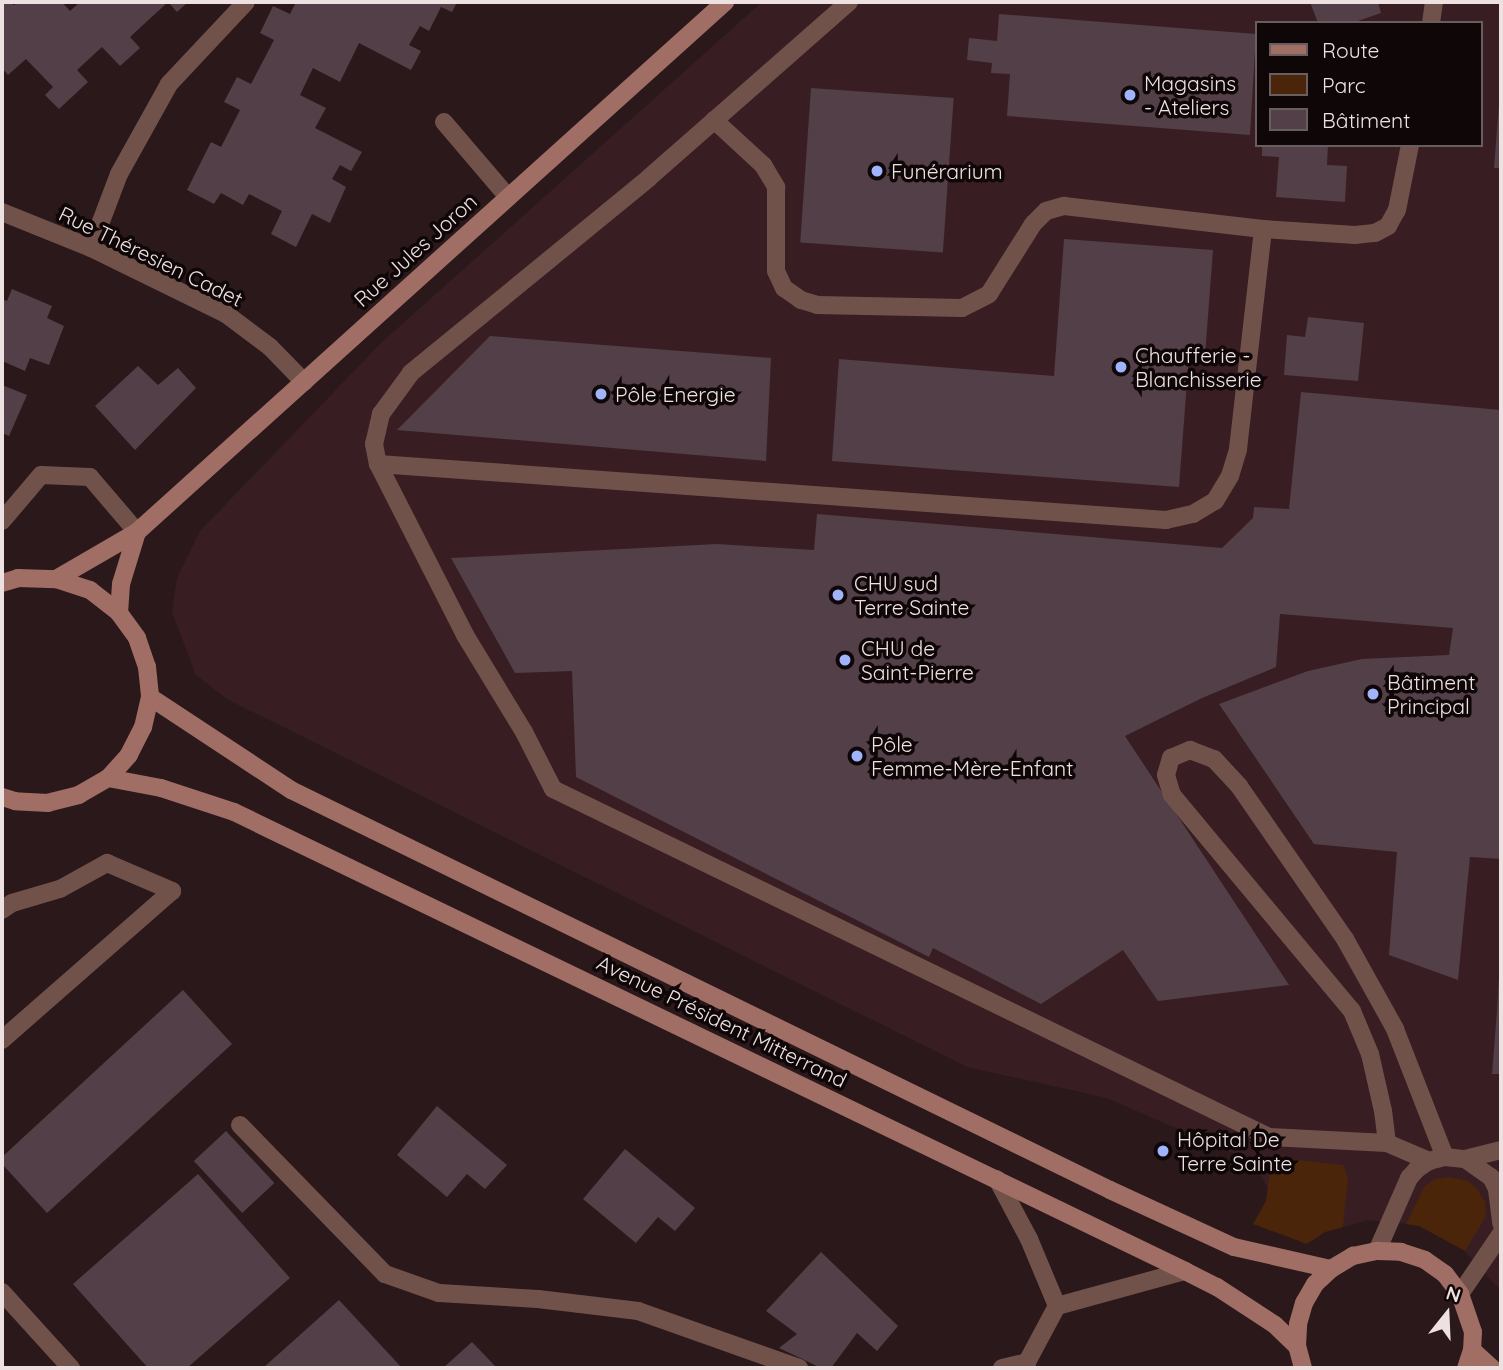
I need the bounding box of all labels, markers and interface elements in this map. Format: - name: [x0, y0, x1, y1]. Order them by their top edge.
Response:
- legend: [1254, 21, 1482, 147]
- text: Route: [1322, 37, 1379, 63]
- place label: Magasins - Ateliers: [1144, 70, 1236, 120]
- text: Parc: [1322, 72, 1366, 98]
- marker: Magasins - Ateliers: [1122, 87, 1138, 103]
- text: Bâtiment: [1322, 107, 1410, 133]
- place label: Funérarium: [891, 158, 1003, 184]
- marker: Funérarium: [869, 163, 885, 179]
- street label: Rue Jules Joron: [348, 188, 482, 312]
- street label: Rue Théresien Cadet: [55, 200, 247, 312]
- place label: Chaufferie - Blanchisserie: [1135, 342, 1262, 392]
- marker: Chaufferie - Blanchisserie: [1113, 359, 1129, 375]
- place label: Pôle Energie: [615, 381, 736, 407]
- marker: Pôle Energie: [593, 386, 609, 402]
- place label: CHU sud Terre Sainte: [854, 570, 969, 620]
- marker: CHU sud Terre Sainte: [828, 585, 848, 605]
- place label: CHU de Saint-Pierre: [861, 635, 974, 685]
- marker: CHU de Saint-Pierre: [835, 650, 855, 670]
- place label: Bâtiment Principal: [1387, 669, 1475, 719]
- marker: Bâtiment Principal: [1365, 686, 1381, 702]
- place label: Pôle Femme-Mère-Enfant: [871, 731, 1073, 781]
- marker: Pôle Femme-Mère-Enfant: [849, 748, 865, 764]
- street label: Avenue Président Mitterrand: [593, 949, 851, 1093]
- place label: Hôpital De Terre Sainte: [1177, 1126, 1292, 1176]
- marker: Hôpital De Terre Sainte: [1155, 1143, 1171, 1159]
- north arrow: [1412, 1279, 1482, 1349]
- text: N: [1443, 1280, 1464, 1308]

